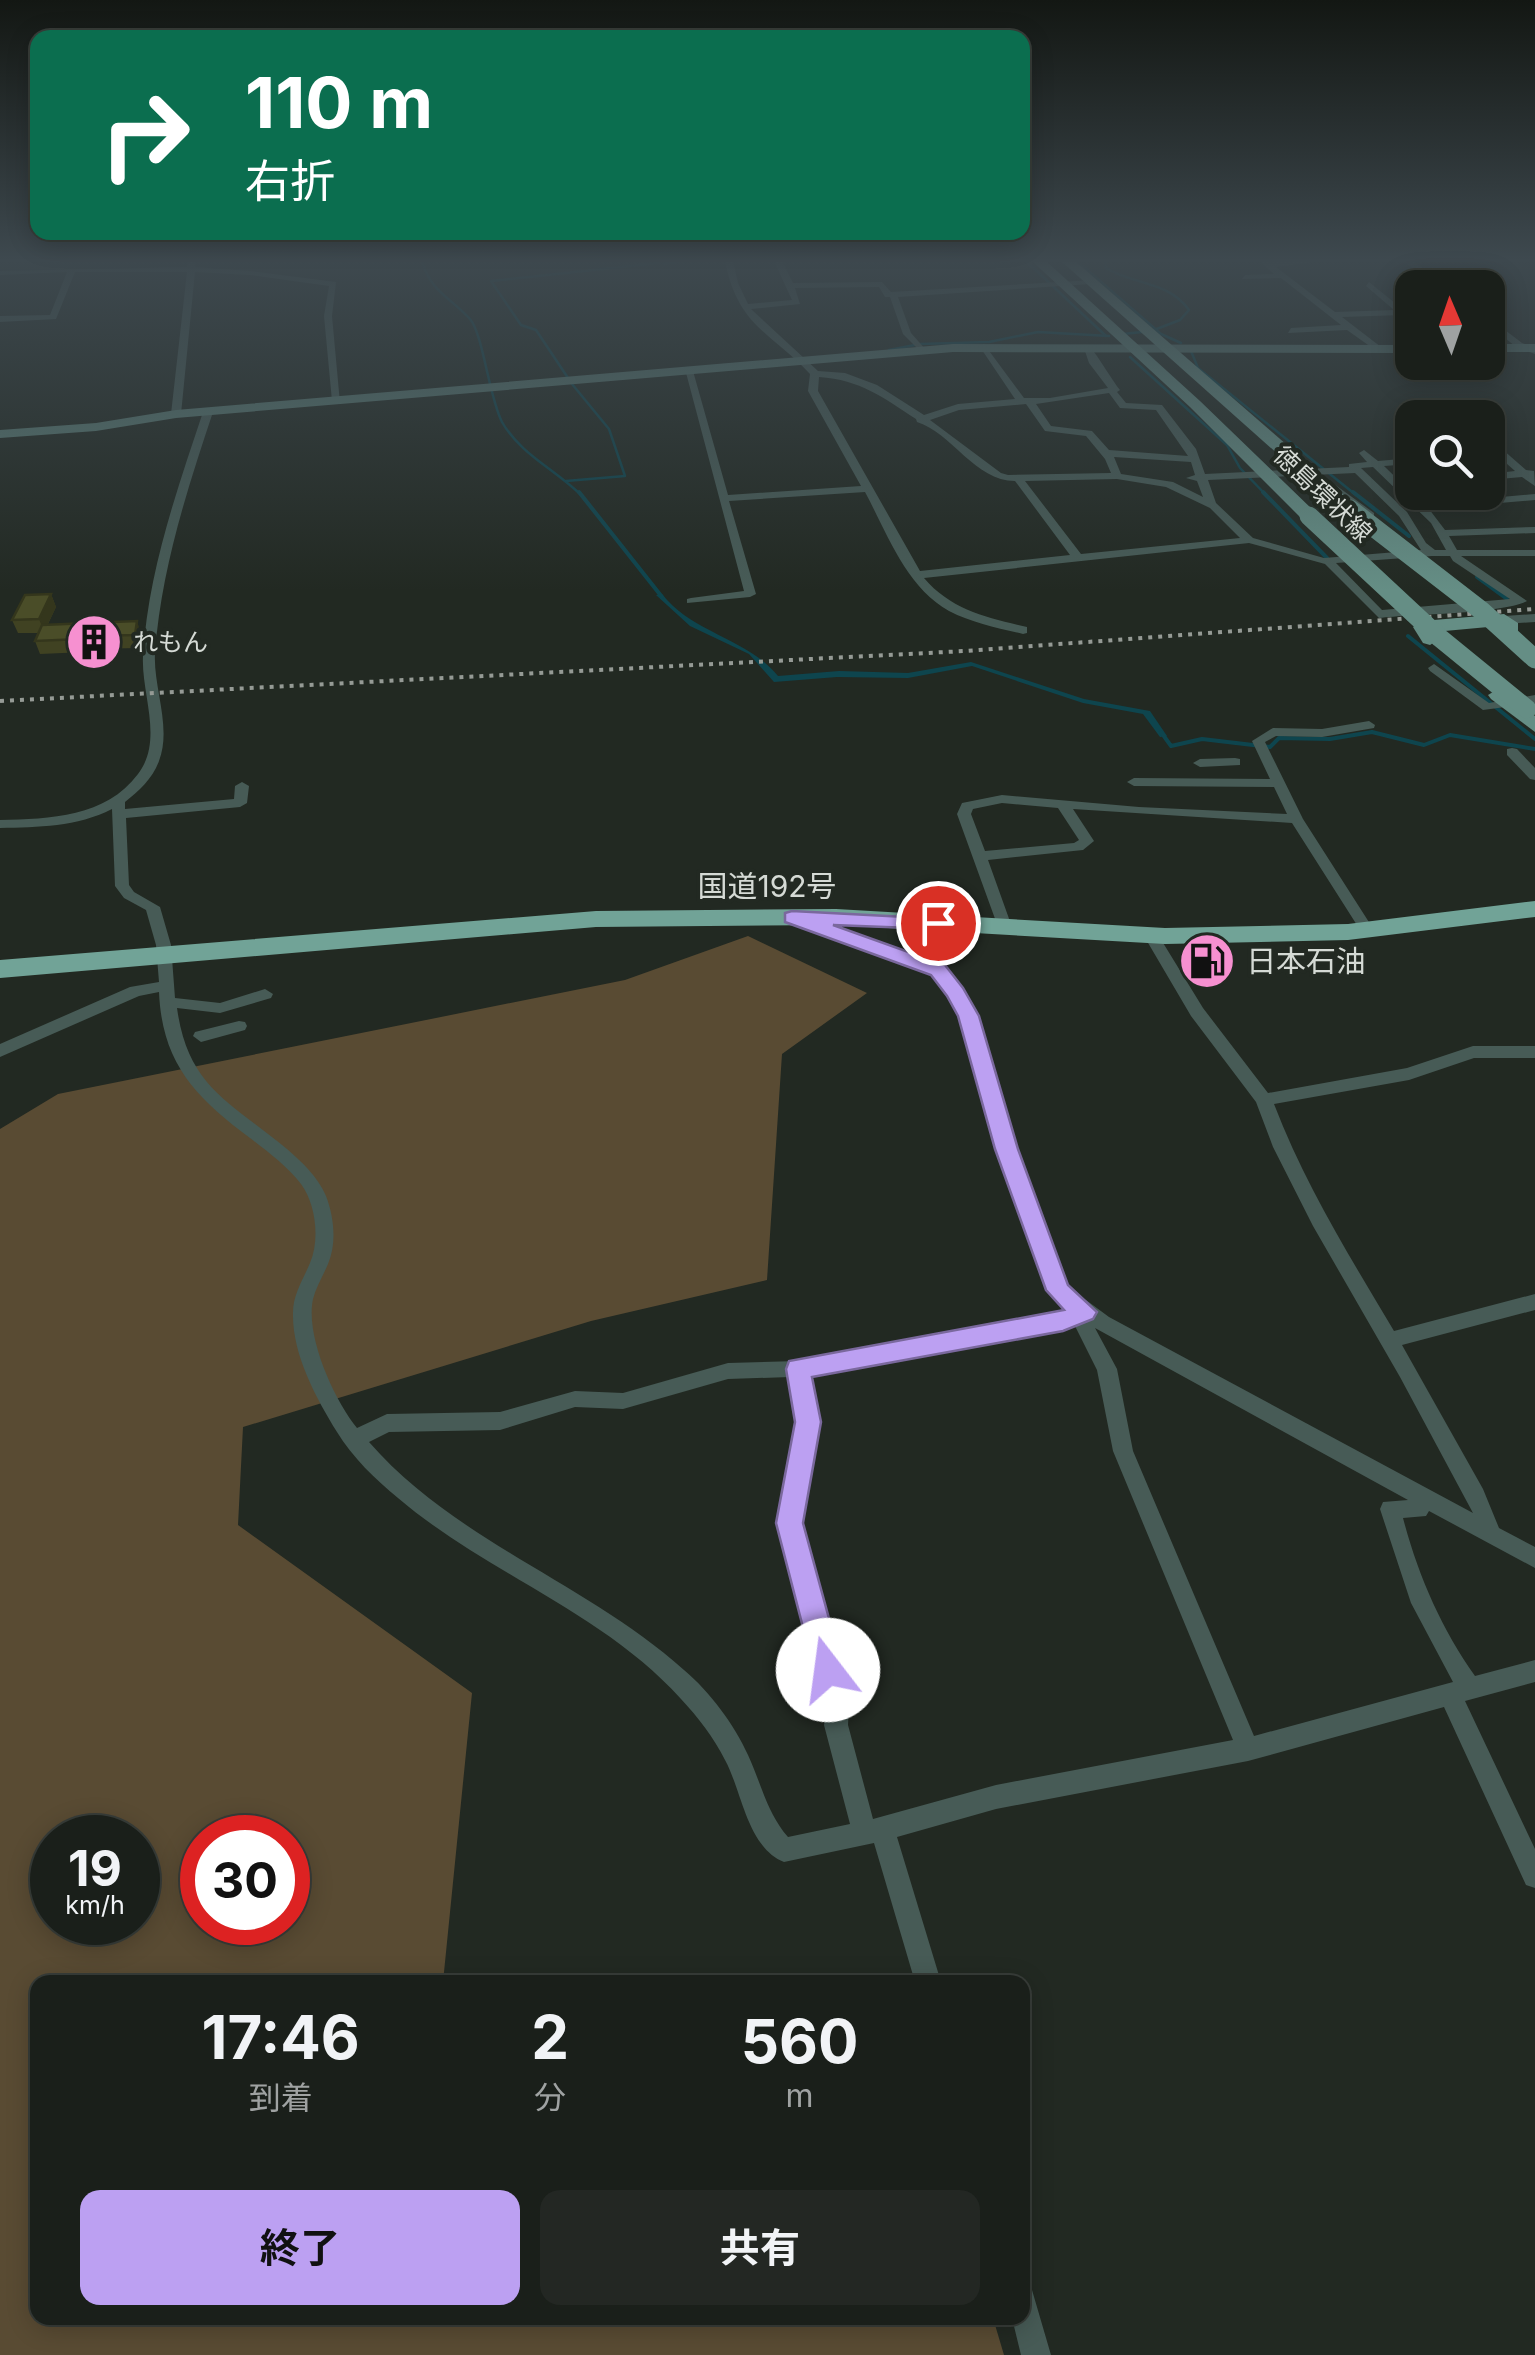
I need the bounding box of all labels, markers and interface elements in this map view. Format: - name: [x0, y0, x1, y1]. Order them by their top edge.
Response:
- text: 110 m: [245, 60, 433, 145]
- icon: right: [80, 70, 210, 200]
- text: 右折: [245, 153, 335, 208]
- north arrow: [1395, 270, 1505, 380]
- map controls: [1395, 270, 1505, 510]
- button: search: [1395, 400, 1505, 510]
- street label: 徳島環状線: [1268, 440, 1378, 548]
- building icon: れもん: [64, 612, 124, 672]
- place label: れもん: [133, 627, 208, 657]
- street label: 国道192号: [697, 868, 837, 904]
- pin: [896, 881, 981, 966]
- icon: arrive: [911, 896, 966, 951]
- fuel station icon: 日本石油: [1177, 931, 1237, 991]
- place label: 日本石油: [1246, 943, 1366, 979]
- position arrow: [776, 1618, 880, 1722]
- speed limit sign: 30: [180, 1815, 310, 1945]
- text: 19: [68, 1838, 122, 1898]
- text: km/h: [65, 1890, 125, 1920]
- text: 17:46: [202, 2001, 360, 2073]
- text: 2: [531, 2001, 569, 2073]
- text: 560: [741, 2005, 858, 2077]
- text: m: [786, 2076, 814, 2115]
- text: 到着: [249, 2078, 313, 2117]
- text: 分: [534, 2078, 566, 2117]
- button: 終了: [80, 2190, 520, 2305]
- button: 共有: [540, 2190, 980, 2305]

